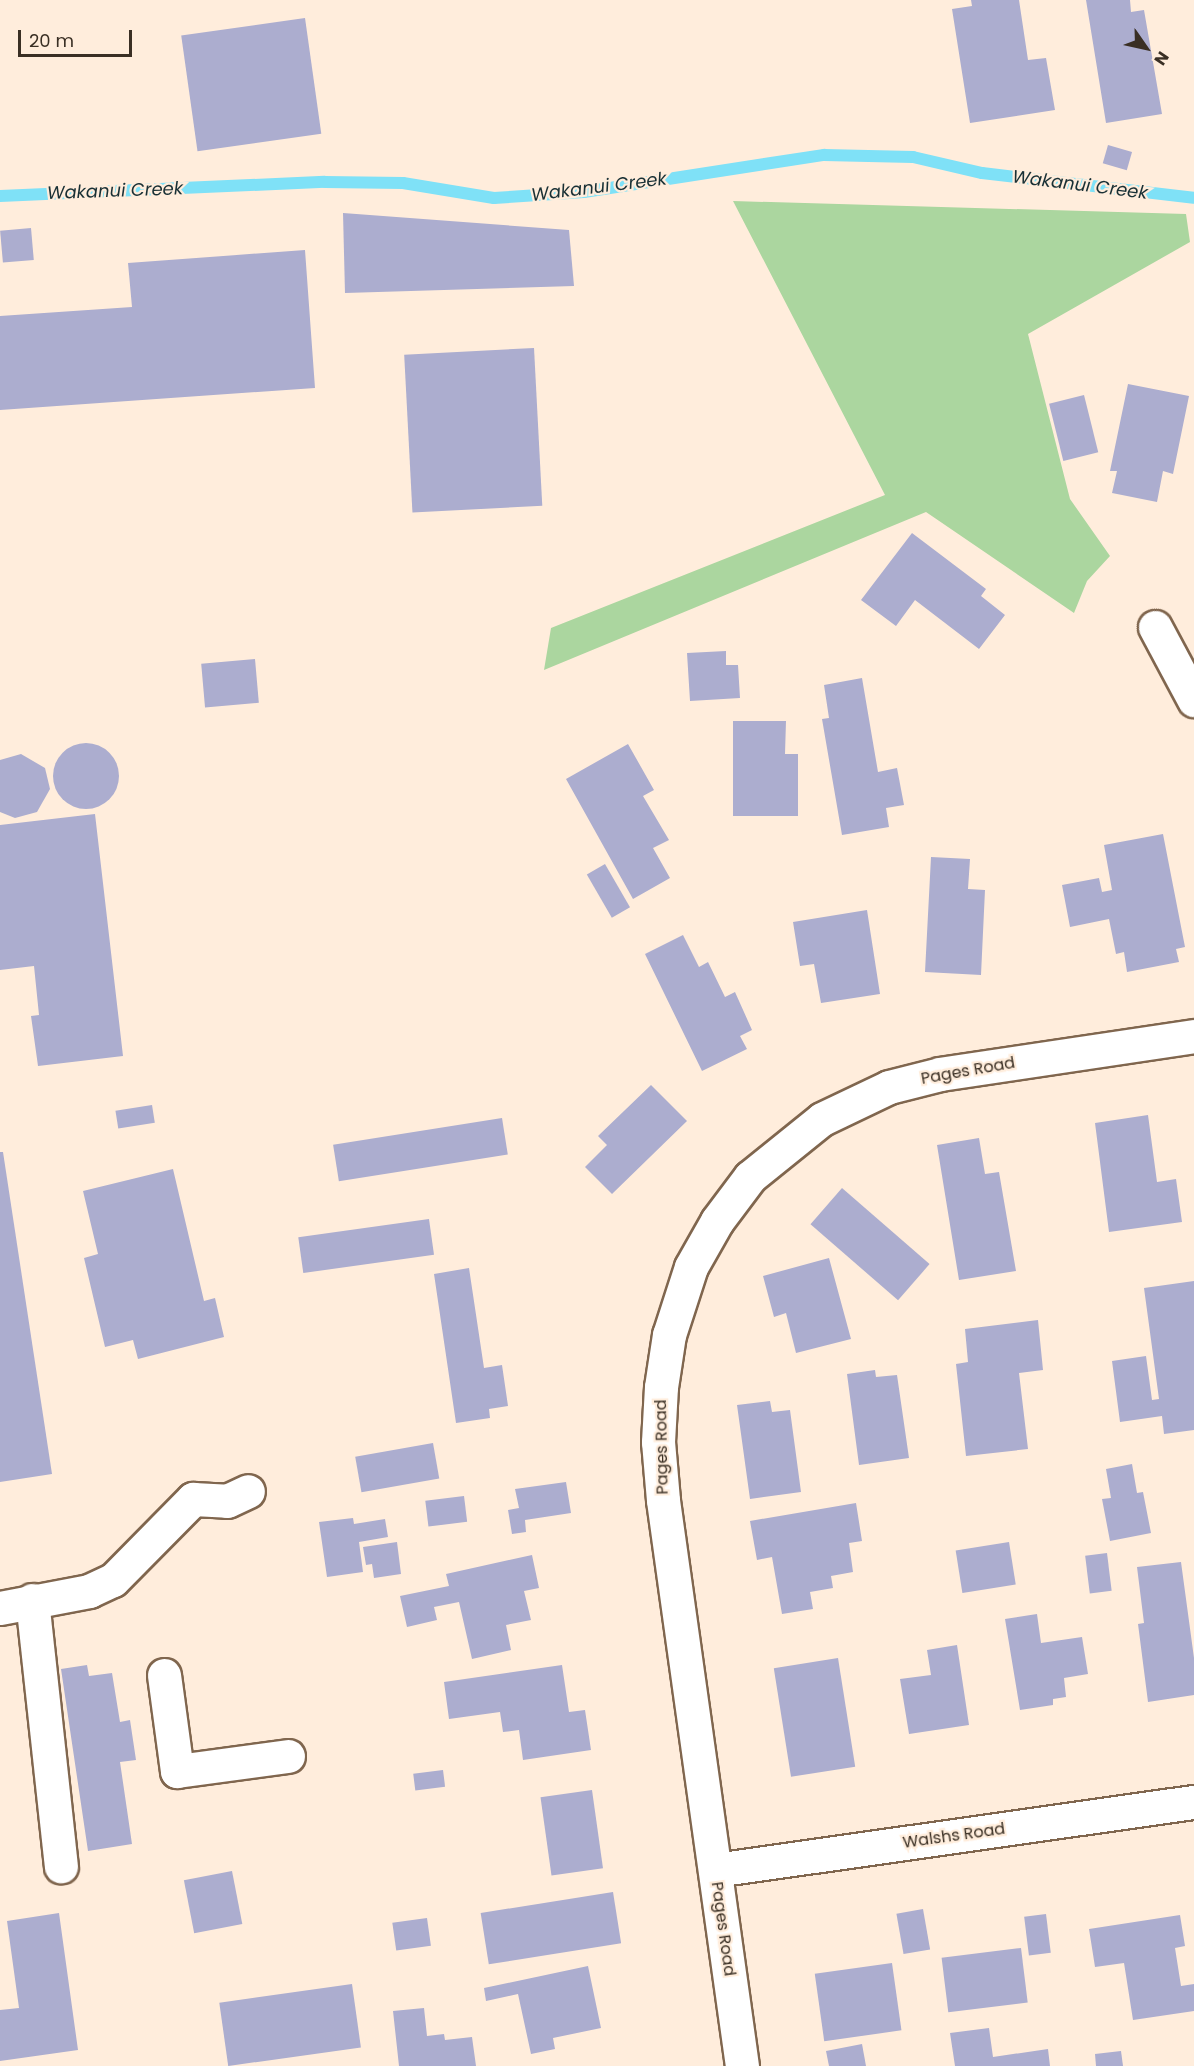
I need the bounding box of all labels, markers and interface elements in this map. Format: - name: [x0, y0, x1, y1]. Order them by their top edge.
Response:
- scale bar: [21, 18, 135, 56]
- north arrow: [1116, 18, 1176, 78]
- text: 20 m: [29, 28, 74, 53]
- text: N: [1148, 47, 1174, 70]
- water label: Wakanui Creek: [1011, 166, 1149, 204]
- water label: Wakanui Creek: [530, 168, 668, 206]
- water label: Wakanui Creek: [47, 178, 183, 204]
- street label: Pages Road: [920, 1053, 1016, 1089]
- street label: Pages Road: [652, 1399, 672, 1495]
- street label: Walshs Road: [902, 1819, 1006, 1853]
- street label: Pages Road: [707, 1881, 739, 1977]

